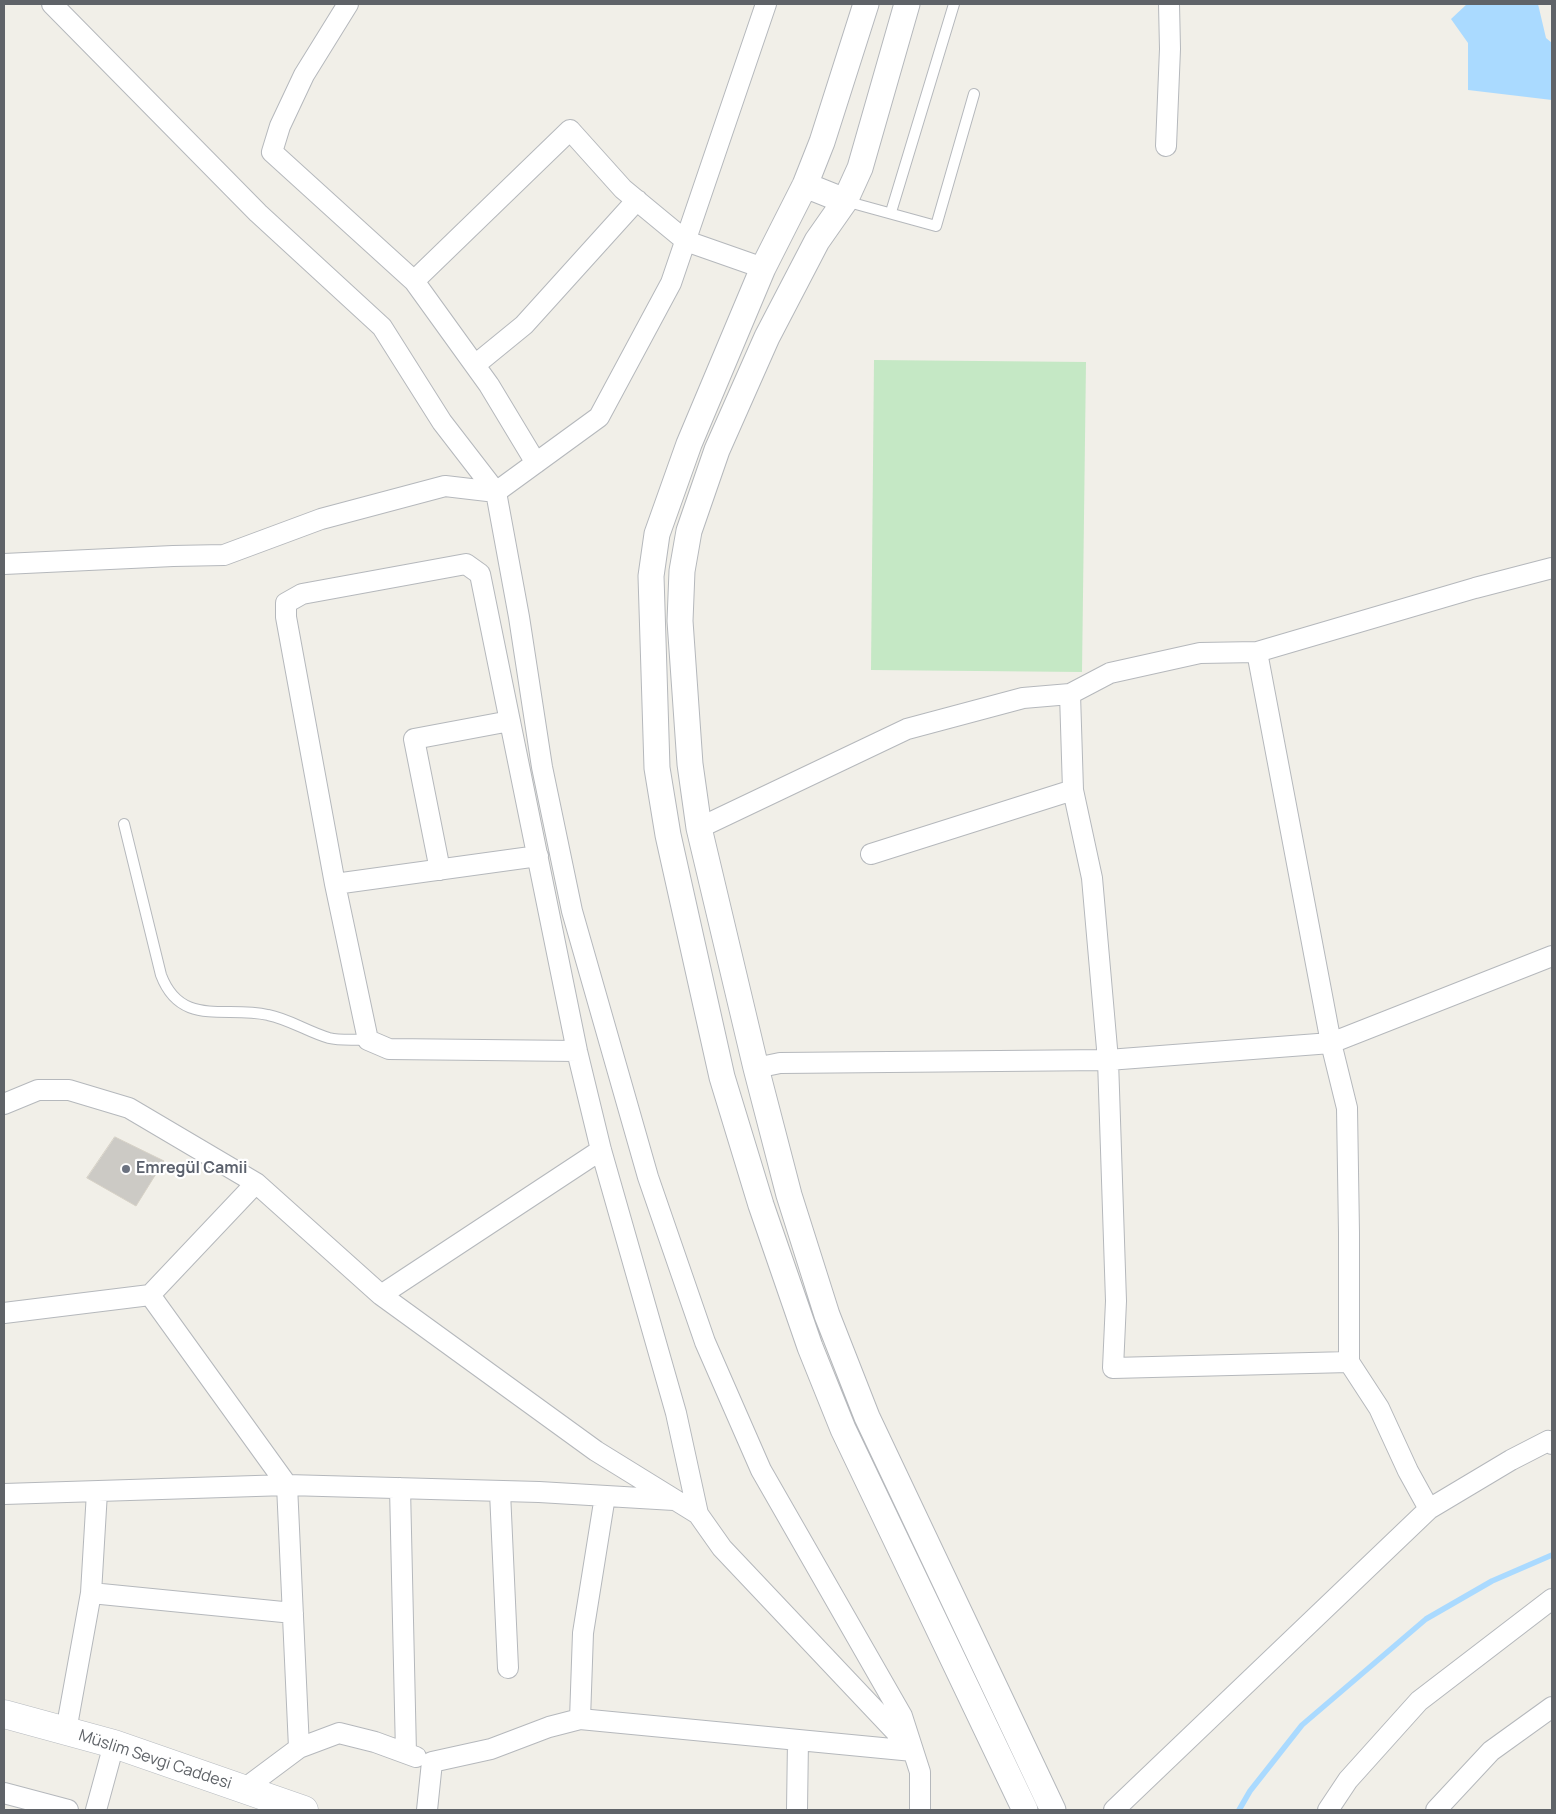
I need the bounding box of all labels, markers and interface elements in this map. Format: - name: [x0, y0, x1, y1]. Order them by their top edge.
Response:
- place label: Emregül Camii: [136, 1159, 248, 1179]
- marker: Emregül Camii: [120, 1163, 132, 1175]
- street label: Müslim Sevgi Caddesi: [76, 1726, 234, 1794]

